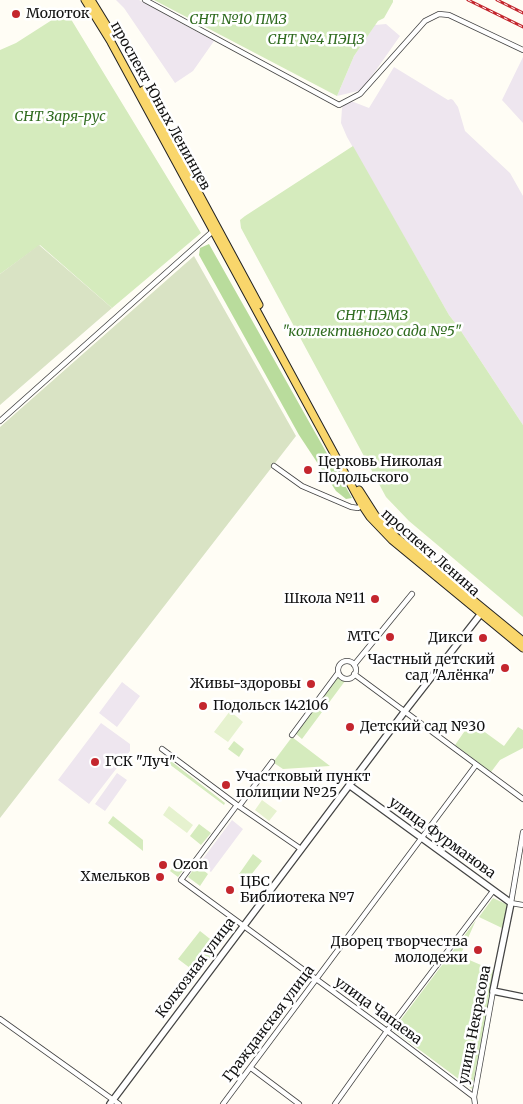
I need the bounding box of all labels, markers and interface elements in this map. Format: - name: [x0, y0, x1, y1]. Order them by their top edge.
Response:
- place label: Молоток: [26, 6, 90, 22]
- marker: Молоток: [10, 8, 22, 20]
- park label: СНТ №10 ПМЗ: [189, 12, 287, 28]
- street label: проспект Юных Ленинцев: [107, 19, 213, 193]
- park label: СНТ №4 ПЭЦЗ: [268, 32, 364, 48]
- park label: СНТ Заря-рус: [14, 109, 106, 125]
- park label: СНТ ПЭМЗ "коллективного сада №5": [282, 308, 462, 341]
- place label: Церковь Николая Подольского: [318, 454, 442, 487]
- marker: Церковь Николая Подольского: [302, 464, 314, 476]
- street label: проспект Ленина: [378, 506, 482, 600]
- place label: Школа №11: [284, 591, 365, 607]
- marker: Школа №11: [369, 593, 381, 605]
- place label: МТС: [347, 629, 380, 645]
- place label: Дикси: [428, 630, 473, 646]
- marker: МТС: [384, 631, 396, 643]
- marker: Дикси: [477, 632, 489, 644]
- place label: Частный детский сад "Алёнка": [368, 652, 495, 684]
- marker: Частный детский сад "Алёнка": [499, 662, 511, 674]
- place label: Живы-здоровы: [190, 676, 301, 692]
- marker: Живы-здоровы: [305, 678, 317, 690]
- place label: Подольск 142106: [213, 698, 328, 714]
- marker: Подольск 142106: [197, 700, 209, 712]
- place label: Детский сад №30: [360, 719, 485, 735]
- marker: Детский сад №30: [344, 721, 356, 733]
- place label: ГСК "Луч": [105, 754, 176, 770]
- marker: ГСК "Луч": [89, 756, 101, 768]
- place label: Участковый пункт полиции №25: [236, 769, 370, 802]
- marker: Участковый пункт полиции №25: [220, 779, 232, 791]
- street label: улица Фурманова: [385, 794, 499, 882]
- place label: Ozon: [173, 857, 208, 873]
- marker: Ozon: [157, 859, 169, 871]
- place label: Хмельков: [81, 869, 150, 885]
- marker: Хмельков: [154, 871, 166, 883]
- place label: ЦБС Библиотека №7: [240, 874, 355, 906]
- marker: ЦБС Библиотека №7: [224, 884, 236, 896]
- street label: Колхозная улица: [153, 915, 239, 1021]
- place label: Дворец творчества молодежи: [331, 934, 468, 966]
- marker: Дворец творчества молодежи: [472, 944, 484, 956]
- street label: Гражданская улица: [220, 962, 318, 1086]
- street label: улица Некрасова: [455, 964, 495, 1086]
- street label: улица Чапаева: [331, 974, 425, 1048]

